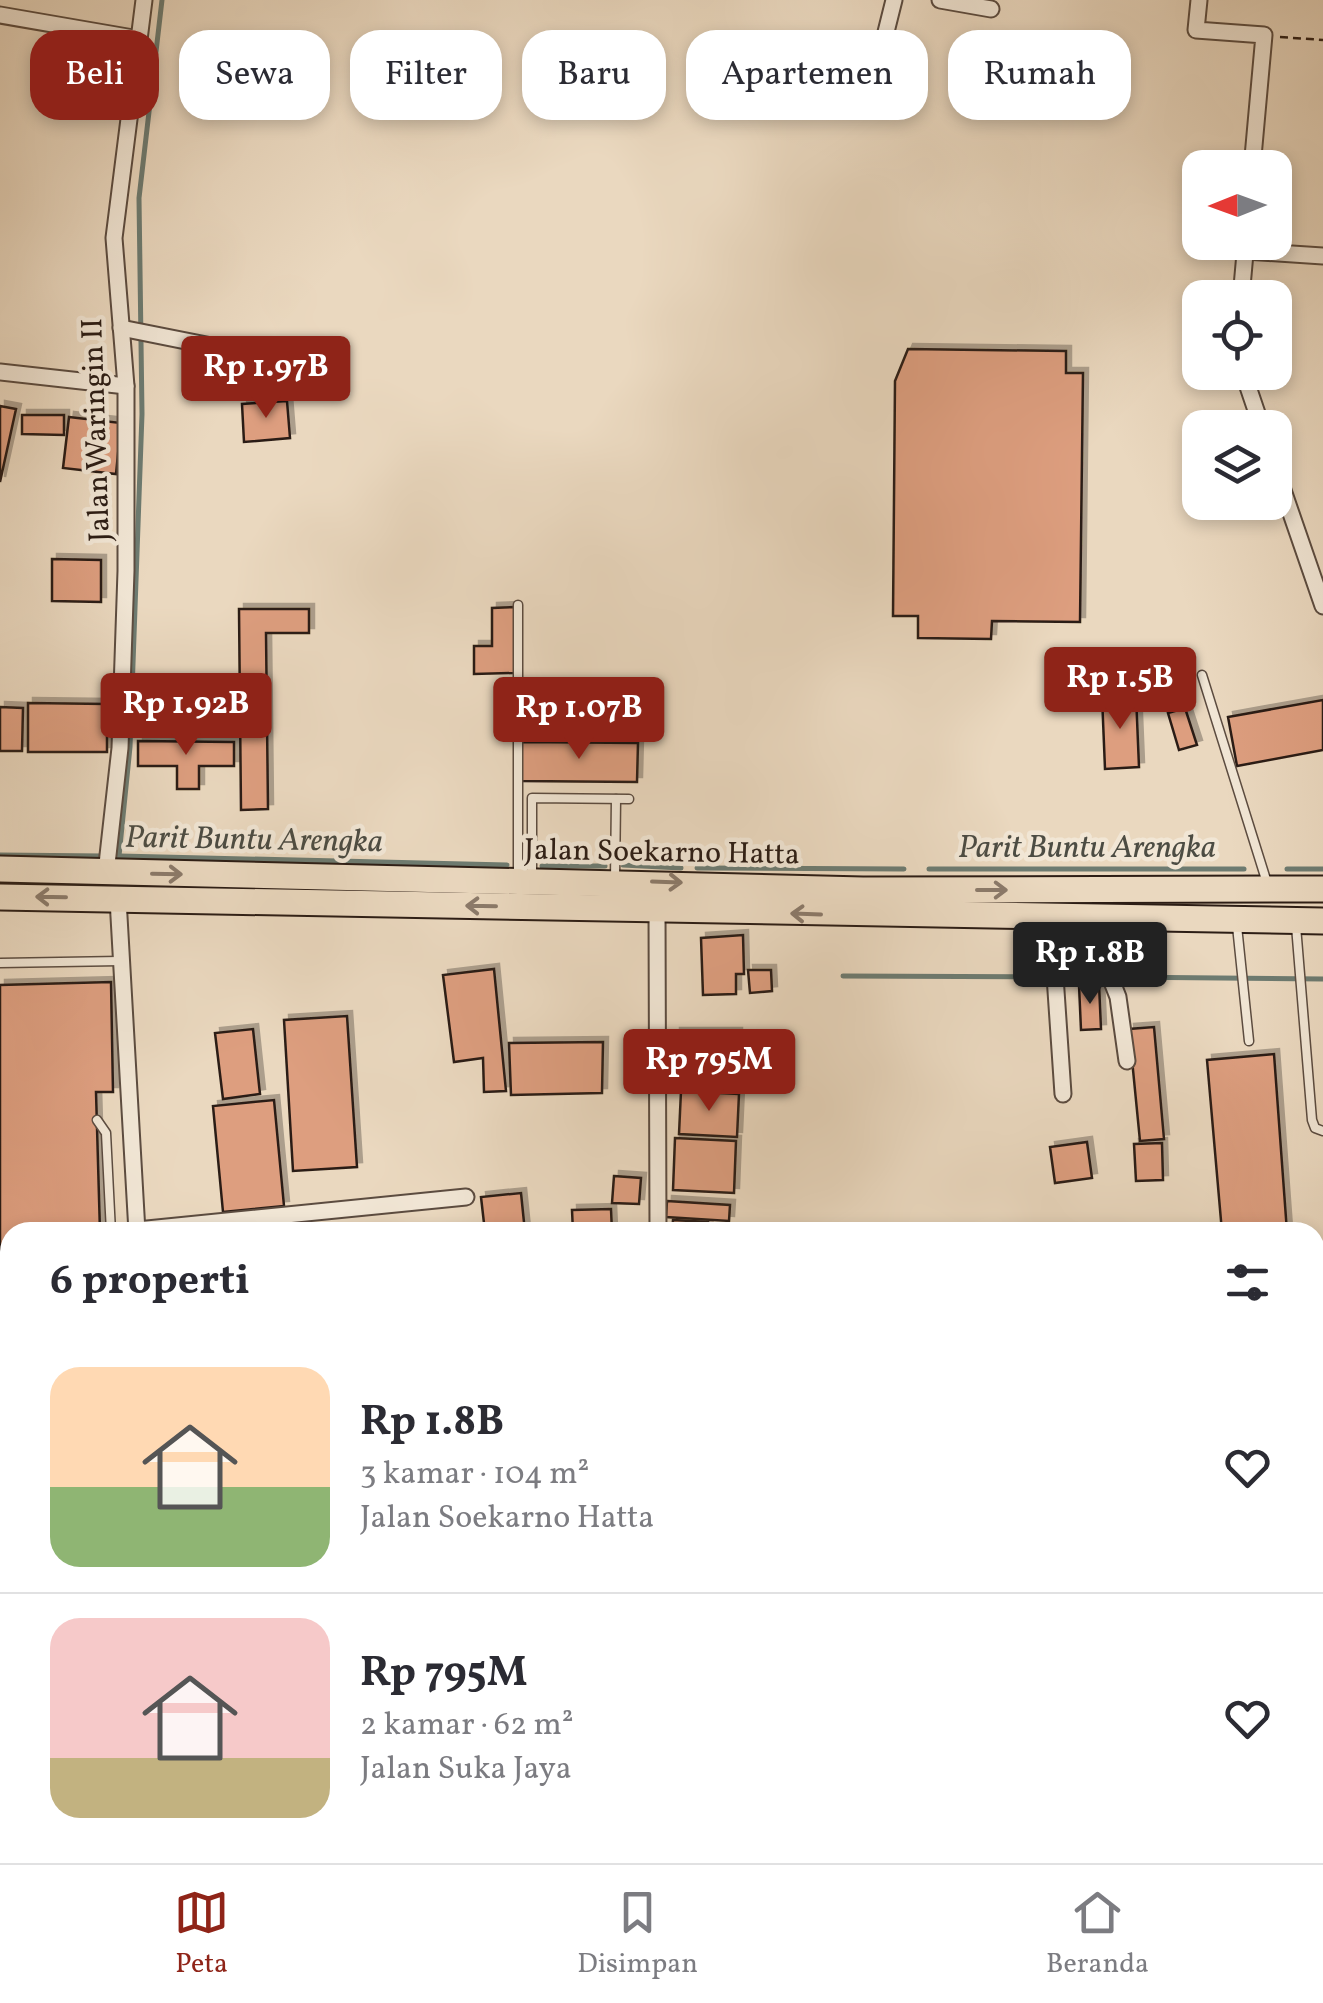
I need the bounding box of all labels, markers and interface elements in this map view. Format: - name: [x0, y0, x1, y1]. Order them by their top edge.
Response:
- chip: Beli: [30, 30, 159, 120]
- chip: Sewa: [179, 30, 330, 120]
- chip: Filter: [350, 30, 502, 120]
- chip: Baru: [522, 30, 666, 120]
- chip: Apartemen: [686, 30, 928, 120]
- chip: Rumah: [948, 30, 1131, 120]
- north arrow: [1182, 150, 1292, 260]
- map controls: [1182, 150, 1292, 520]
- button: locate: [1182, 280, 1292, 390]
- street label: Jalan Waringin II: [72, 317, 122, 542]
- pin: Rp 1.97B: [163, 336, 369, 421]
- text: Rp 1.97B: [203, 346, 329, 390]
- button: layers: [1182, 410, 1292, 520]
- pin: Rp 1.5B: [1028, 647, 1212, 732]
- text: Rp 1.5B: [1066, 657, 1174, 701]
- pin: Rp 1.92B: [83, 673, 289, 758]
- pin: Rp 1.07B: [476, 677, 682, 762]
- text: Rp 1.92B: [123, 683, 249, 727]
- text: Rp 1.07B: [515, 687, 643, 731]
- water label: Parit Buntu Arengka: [125, 817, 383, 865]
- water label: Parit Buntu Arengka: [958, 827, 1216, 871]
- street label: Jalan Soekarno Hatta: [524, 830, 800, 876]
- one-way arrow: [150, 864, 183, 884]
- one-way arrow: [651, 873, 683, 892]
- one-way arrow: [976, 880, 1008, 900]
- one-way arrow: [35, 888, 67, 907]
- one-way arrow: [465, 897, 497, 916]
- one-way arrow: [790, 905, 822, 924]
- pin: Rp 1.8B: [998, 922, 1182, 1007]
- text: Rp 1.8B: [1035, 932, 1145, 976]
- pin: Rp 795M: [617, 1029, 801, 1114]
- text: Rp 795M: [645, 1039, 773, 1083]
- text: 6 properti: [50, 1253, 250, 1312]
- icon: filters: [1220, 1255, 1275, 1310]
- text: Rp 1.8B: [360, 1394, 504, 1453]
- icon: home: [130, 1407, 250, 1527]
- icon: heart: [1220, 1440, 1275, 1495]
- text: 3 kamar · 104 m²: [360, 1453, 589, 1497]
- text: Jalan Soekarno Hatta: [360, 1497, 654, 1541]
- text: Rp 795M: [360, 1645, 527, 1704]
- icon: home: [130, 1658, 250, 1778]
- icon: heart: [1220, 1691, 1275, 1746]
- text: 2 kamar · 62 m²: [360, 1704, 574, 1748]
- text: Jalan Suka Jaya: [360, 1748, 572, 1792]
- tab: Peta: [174, 1885, 229, 1984]
- tab: Disimpan: [577, 1885, 698, 1984]
- tab: Beranda: [1046, 1885, 1149, 1984]

